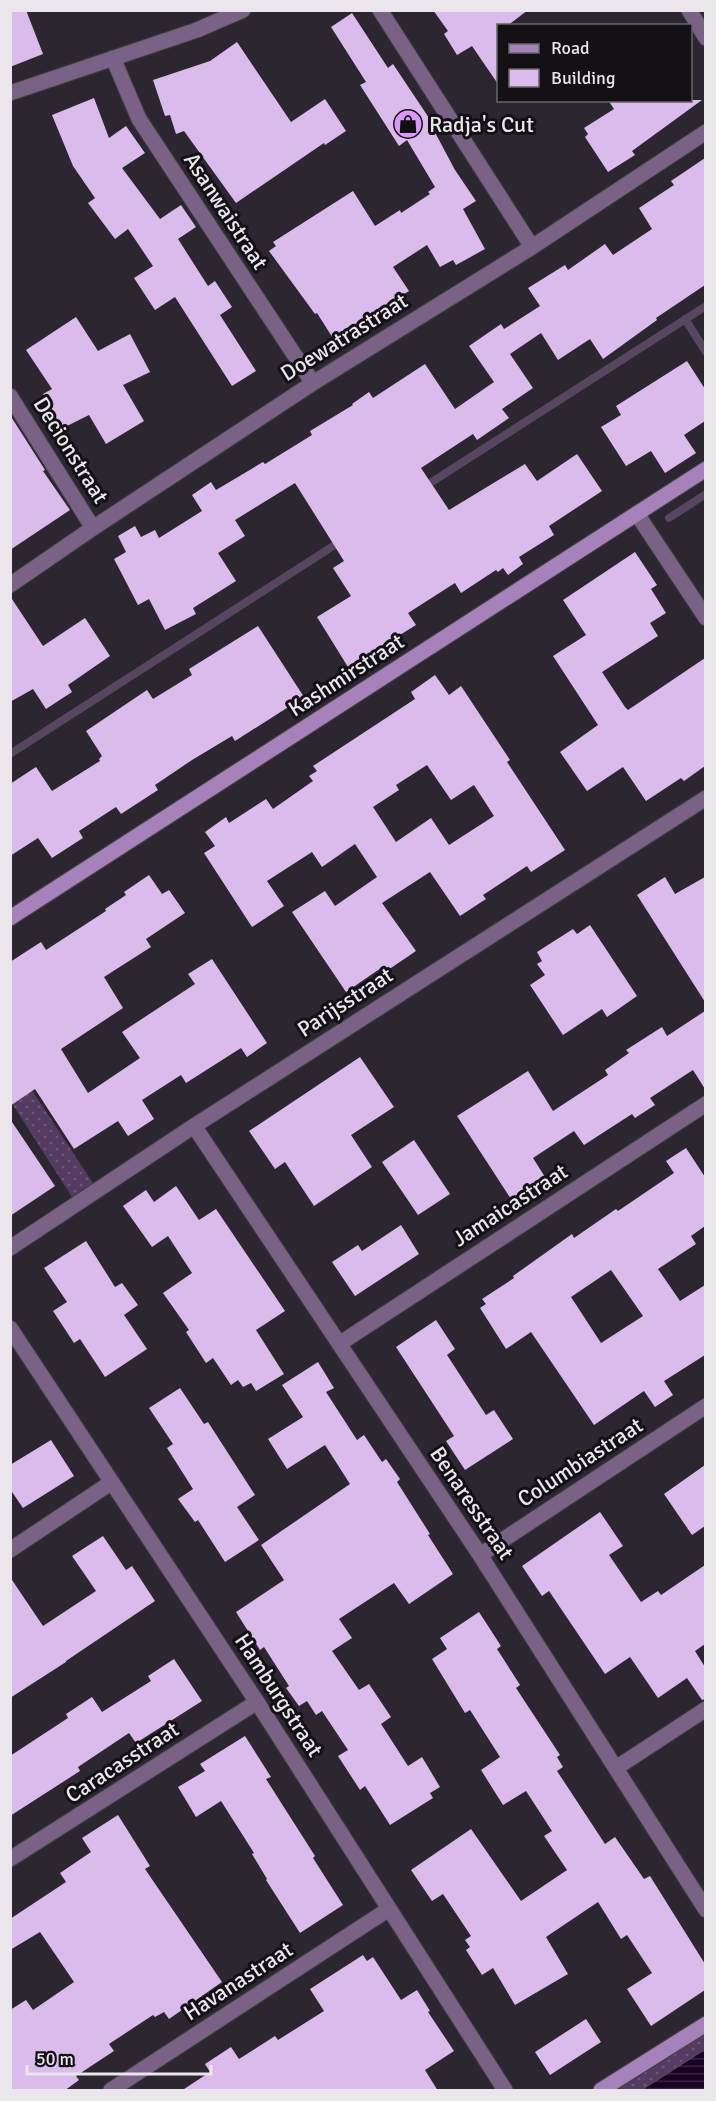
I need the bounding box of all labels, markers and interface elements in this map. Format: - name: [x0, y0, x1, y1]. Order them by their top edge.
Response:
- legend: [497, 24, 692, 102]
- text: Road: [551, 37, 590, 59]
- text: Building: [551, 67, 615, 89]
- shop icon: Radja's Cut: [392, 108, 424, 140]
- place label: Radja's Cut: [429, 111, 534, 138]
- street label: Asanwaistraat: [178, 148, 274, 275]
- street label: Doewatrastraat: [275, 287, 413, 387]
- street label: Decionstraat: [28, 392, 114, 508]
- street label: Kashmirstraat: [283, 627, 409, 722]
- street label: Parijsstraat: [292, 961, 398, 1043]
- street label: Jamaicastraat: [447, 1158, 573, 1252]
- street label: Columbiastraat: [512, 1411, 648, 1513]
- street label: Benaresstraat: [424, 1441, 520, 1565]
- street label: Hamburgstraat: [229, 1628, 329, 1762]
- street label: Caracasstraat: [60, 1715, 184, 1809]
- street label: Havanastraat: [178, 1935, 298, 2026]
- scale bar: [27, 2038, 212, 2076]
- text: 50 m: [36, 2048, 74, 2070]

